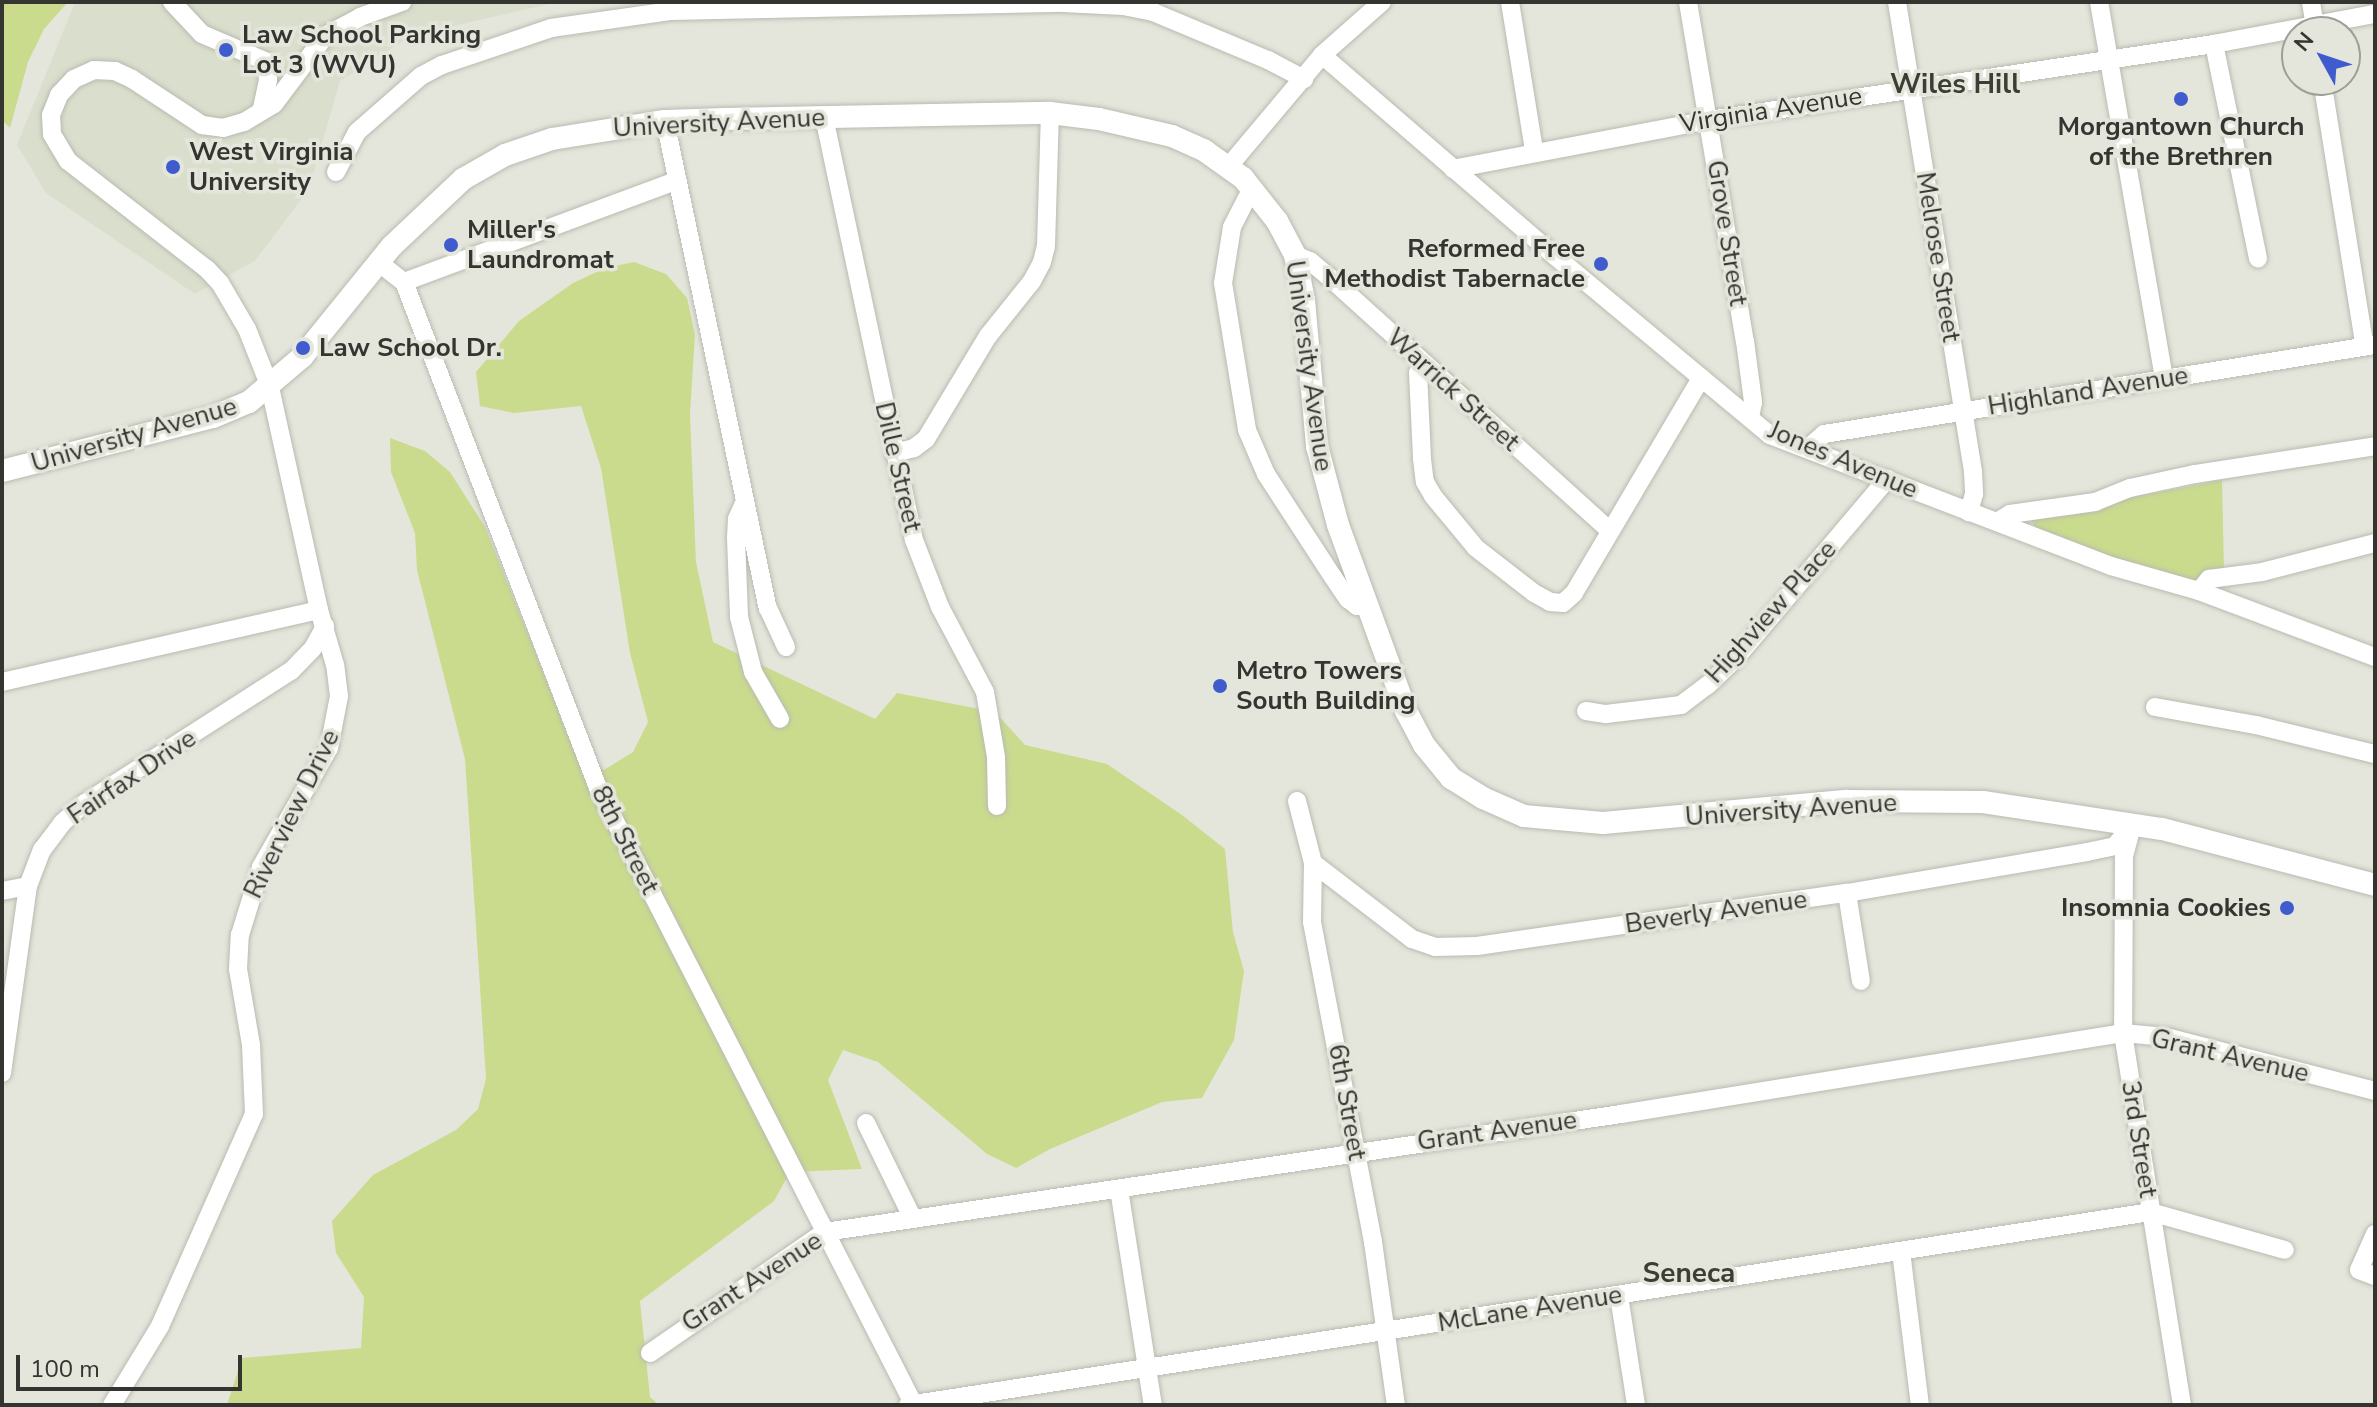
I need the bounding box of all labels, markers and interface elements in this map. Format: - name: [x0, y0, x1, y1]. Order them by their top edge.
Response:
- north arrow: [2281, 16, 2361, 96]
- place label: Law School Parking Lot 3 (WVU): [242, 19, 481, 80]
- text: N: [2287, 26, 2321, 58]
- marker: Law School Parking Lot 3 (WVU): [217, 41, 235, 59]
- district label: Wiles Hill: [1890, 67, 2020, 101]
- street label: Virginia Avenue: [1678, 80, 1864, 140]
- marker: Morgantown Church of the Brethren: [2172, 90, 2190, 108]
- street label: University Avenue: [612, 102, 826, 144]
- place label: Morgantown Church of the Brethren: [2057, 111, 2305, 172]
- place label: West Virginia University: [189, 136, 354, 198]
- marker: West Virginia University: [164, 158, 182, 176]
- street label: Grove Street: [1700, 158, 1754, 308]
- street label: Melrose Street: [1909, 170, 1967, 344]
- place label: Miller's Laundromat: [467, 214, 614, 276]
- place label: Reformed Free Methodist Tabernacle: [1324, 233, 1585, 294]
- marker: Miller's Laundromat: [442, 236, 460, 254]
- marker: Reformed Free Methodist Tabernacle: [1592, 255, 1610, 273]
- street label: University Avenue: [1279, 259, 1339, 473]
- street label: Warrick Street: [1380, 322, 1526, 458]
- place label: Law School Dr.: [319, 332, 502, 364]
- marker: Law School Dr.: [294, 339, 312, 357]
- street label: Highland Avenue: [1986, 360, 2190, 422]
- street label: University Avenue: [28, 391, 240, 479]
- street label: Dille Street: [868, 399, 928, 535]
- street label: Jones Avenue: [1764, 415, 1922, 505]
- street label: Highview Place: [1699, 534, 1843, 690]
- place label: Metro Towers South Building: [1236, 655, 1416, 716]
- marker: Metro Towers South Building: [1211, 677, 1229, 695]
- street label: Fairfax Drive: [62, 723, 202, 831]
- street label: Riverview Drive: [238, 725, 346, 903]
- street label: 8th Street: [585, 781, 665, 899]
- street label: University Avenue: [1684, 787, 1898, 833]
- street label: Beverly Avenue: [1623, 884, 1809, 940]
- place label: Insomnia Cookies: [2061, 892, 2271, 924]
- marker: Insomnia Cookies: [2278, 899, 2296, 917]
- street label: Grant Avenue: [2148, 1023, 2312, 1089]
- street label: 6th Street: [1321, 1042, 1373, 1162]
- street label: 3rd Street: [2114, 1079, 2164, 1199]
- street label: Grant Avenue: [1415, 1104, 1579, 1158]
- street label: Grant Avenue: [676, 1225, 828, 1339]
- district label: Seneca: [1643, 1256, 1735, 1290]
- street label: McLane Avenue: [1436, 1279, 1624, 1339]
- scale bar: [20, 1339, 246, 1389]
- text: 100 m: [30, 1353, 100, 1385]

